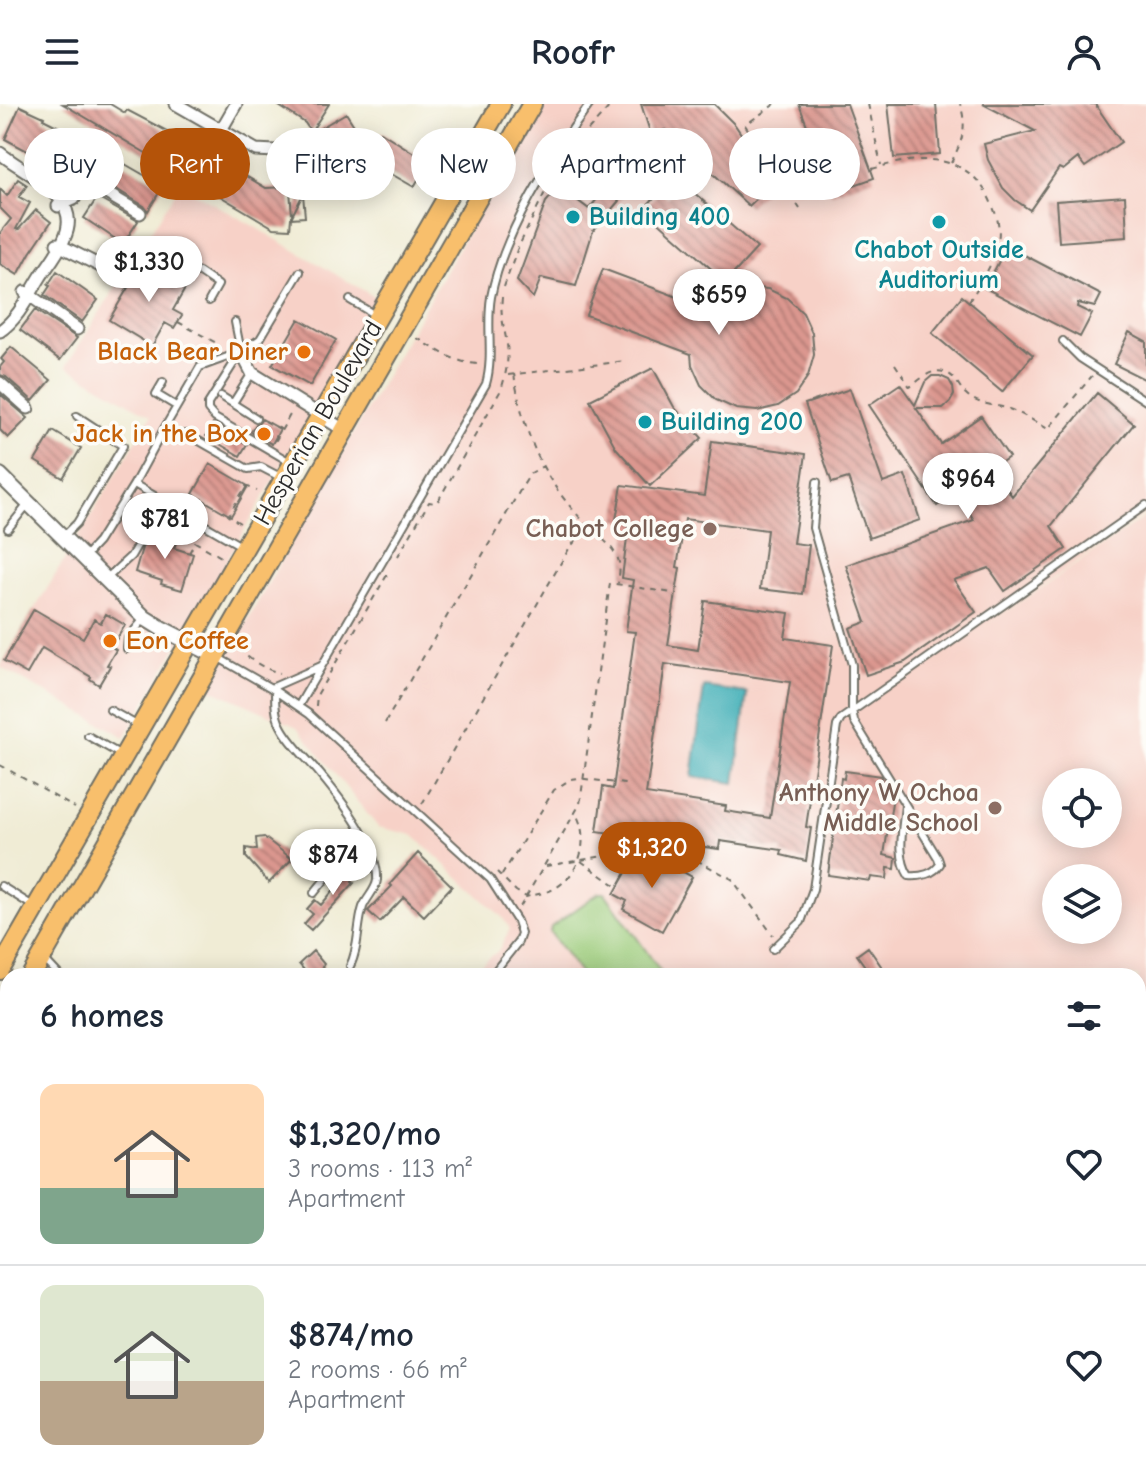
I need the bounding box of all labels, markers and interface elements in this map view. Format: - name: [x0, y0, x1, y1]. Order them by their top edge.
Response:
- icon: menu: [40, 30, 84, 74]
- icon: person: [1062, 30, 1106, 74]
- text: Roofr: [531, 32, 615, 73]
- chip: Buy: [24, 128, 124, 200]
- chip: Rent: [140, 128, 250, 200]
- chip: Filters: [266, 128, 395, 200]
- chip: New: [411, 128, 516, 200]
- chip: Apartment: [532, 128, 713, 200]
- chip: House: [729, 128, 860, 200]
- place label: Building 400: [589, 202, 730, 232]
- marker: Building 400: [564, 208, 582, 226]
- marker: Chabot Outside Auditorium: [930, 213, 948, 231]
- place label: Chabot Outside Auditorium: [854, 235, 1024, 295]
- pin: $1,330: [84, 236, 214, 304]
- text: $1,330: [113, 247, 185, 277]
- pin: $659: [672, 269, 766, 337]
- text: $659: [691, 280, 747, 310]
- street label: Hesperian Boulevard: [247, 315, 389, 531]
- place label: Black Bear Diner: [97, 337, 289, 367]
- marker: Black Bear Diner: [295, 343, 313, 361]
- place label: Building 200: [661, 407, 803, 437]
- marker: Building 200: [636, 413, 654, 431]
- place label: Jack in the Box: [73, 419, 248, 449]
- marker: Jack in the Box: [255, 425, 273, 443]
- pin: $964: [921, 453, 1015, 521]
- text: $964: [940, 464, 996, 494]
- pin: $781: [118, 493, 212, 561]
- text: $781: [140, 504, 190, 534]
- place label: Chabot College: [526, 514, 694, 544]
- marker: Chabot College: [701, 520, 719, 538]
- place label: Eon Coffee: [126, 626, 249, 656]
- marker: Eon Coffee: [101, 632, 119, 650]
- map controls: [1042, 768, 1122, 944]
- button: locate: [1042, 768, 1122, 848]
- place label: Anthony W Ochoa Middle School: [779, 778, 979, 838]
- marker: Anthony W Ochoa Middle School: [986, 799, 1004, 817]
- pin: $1,320: [587, 822, 717, 890]
- pin: $874: [286, 829, 380, 897]
- text: $1,320: [616, 833, 688, 863]
- text: $874: [308, 840, 358, 870]
- button: layers: [1042, 864, 1122, 944]
- icon: filters: [1062, 994, 1106, 1038]
- text: 6 homes: [40, 996, 164, 1036]
- text: $1,320/mo: [288, 1114, 441, 1154]
- icon: home: [104, 1116, 200, 1212]
- icon: heart: [1062, 1142, 1106, 1186]
- text: 3 rooms · 113 m²: [288, 1154, 472, 1184]
- text: Apartment: [288, 1184, 404, 1214]
- text: $874/mo: [288, 1315, 414, 1355]
- icon: home: [104, 1317, 200, 1413]
- icon: heart: [1062, 1343, 1106, 1387]
- text: 2 rooms · 66 m²: [288, 1355, 467, 1385]
- text: Apartment: [288, 1385, 404, 1415]

